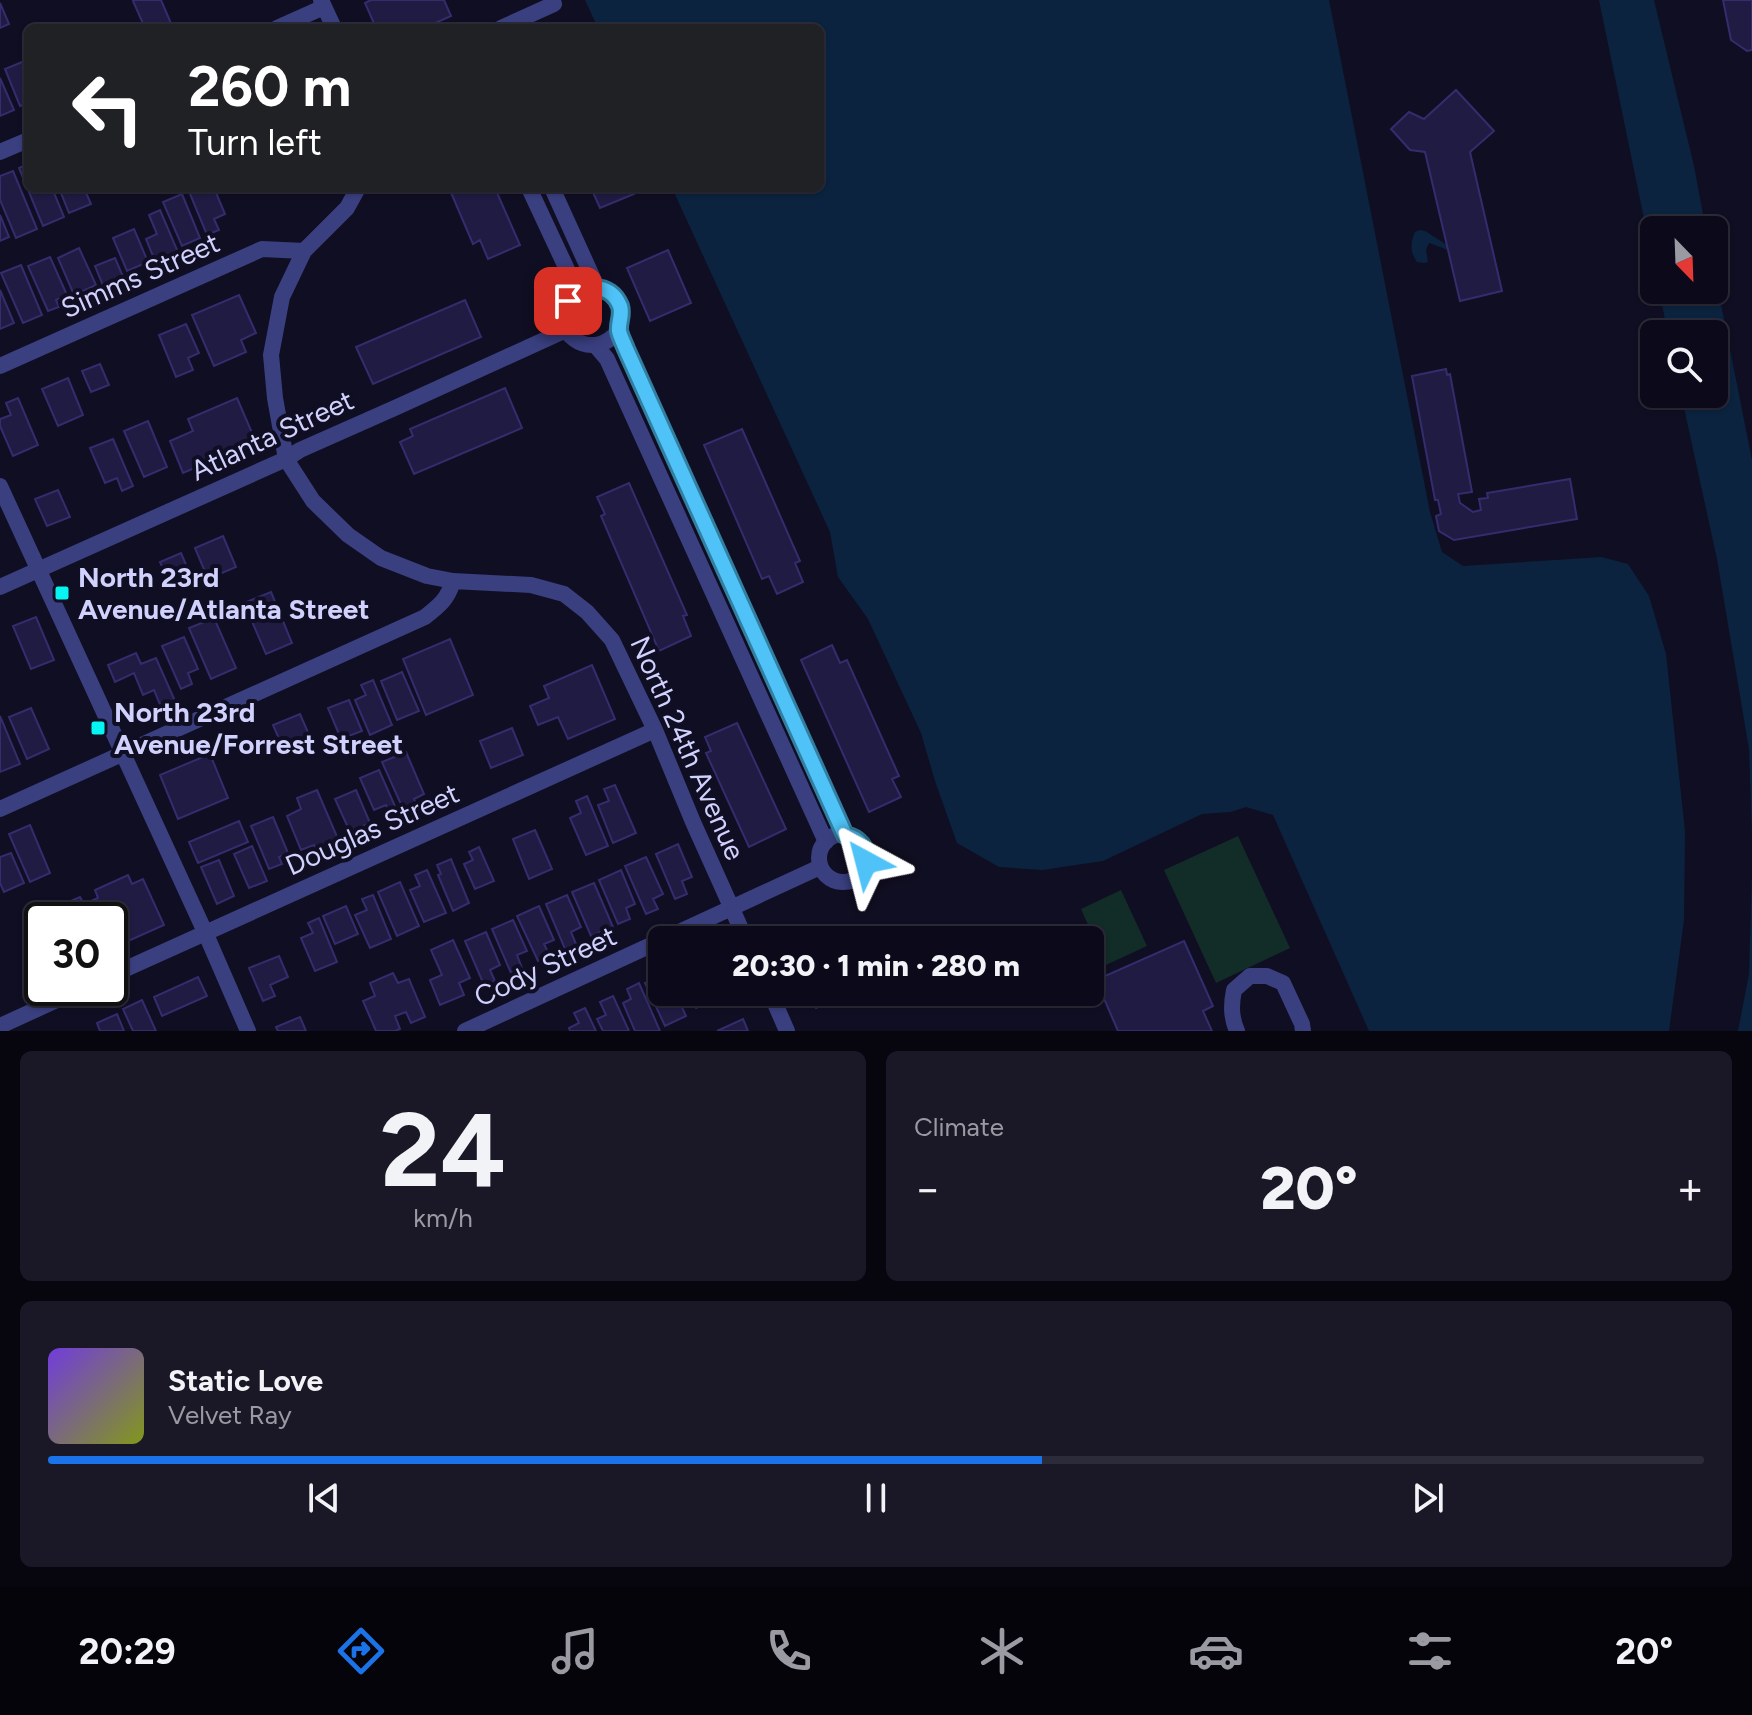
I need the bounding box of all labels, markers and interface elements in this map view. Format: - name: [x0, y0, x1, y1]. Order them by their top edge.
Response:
- text: 260 m: [188, 53, 351, 120]
- icon: left: [56, 56, 160, 160]
- text: Turn left: [188, 121, 322, 164]
- north arrow: [1640, 216, 1728, 304]
- map controls: [1640, 216, 1728, 408]
- street label: Simms Street: [56, 225, 224, 325]
- pin: [534, 267, 602, 335]
- icon: arrive: [546, 279, 590, 323]
- button: search: [1640, 320, 1728, 408]
- street label: Atlanta Street: [185, 382, 359, 488]
- place label: North 23rd Avenue/Atlanta Street: [78, 560, 370, 626]
- marker: North 23rd Avenue/Atlanta Street: [53, 584, 71, 602]
- street label: North 24th Avenue: [623, 631, 753, 865]
- place label: North 23rd Avenue/Forrest Street: [114, 695, 403, 761]
- marker: North 23rd Avenue/Forrest Street: [89, 719, 107, 737]
- street label: Douglas Street: [280, 776, 464, 882]
- position arrow: [824, 820, 908, 904]
- speed limit sign: 30: [24, 902, 128, 1006]
- street label: Cody Street: [469, 918, 621, 1014]
- text: 20:30 · 1 min · 280 m: [732, 947, 1020, 984]
- text: 24: [380, 1087, 506, 1212]
- text: Climate: [914, 1111, 1004, 1143]
- text: 20°: [1260, 1152, 1358, 1224]
- text: −: [914, 1162, 941, 1215]
- text: +: [1677, 1162, 1704, 1215]
- text: km/h: [413, 1202, 473, 1234]
- text: Static Love: [168, 1362, 323, 1399]
- text: Velvet Ray: [168, 1399, 292, 1431]
- icon: previous: [302, 1476, 346, 1520]
- icon: pause: [854, 1476, 898, 1520]
- icon: next: [1406, 1476, 1450, 1520]
- icon: directions: [333, 1623, 389, 1679]
- icon: music: [547, 1623, 603, 1679]
- icon: phone: [761, 1623, 817, 1679]
- icon: climate: [974, 1623, 1030, 1679]
- icon: car: [1188, 1623, 1244, 1679]
- icon: filters: [1402, 1623, 1458, 1679]
- text: 20:29: [79, 1630, 176, 1673]
- text: 20°: [1615, 1630, 1673, 1673]

